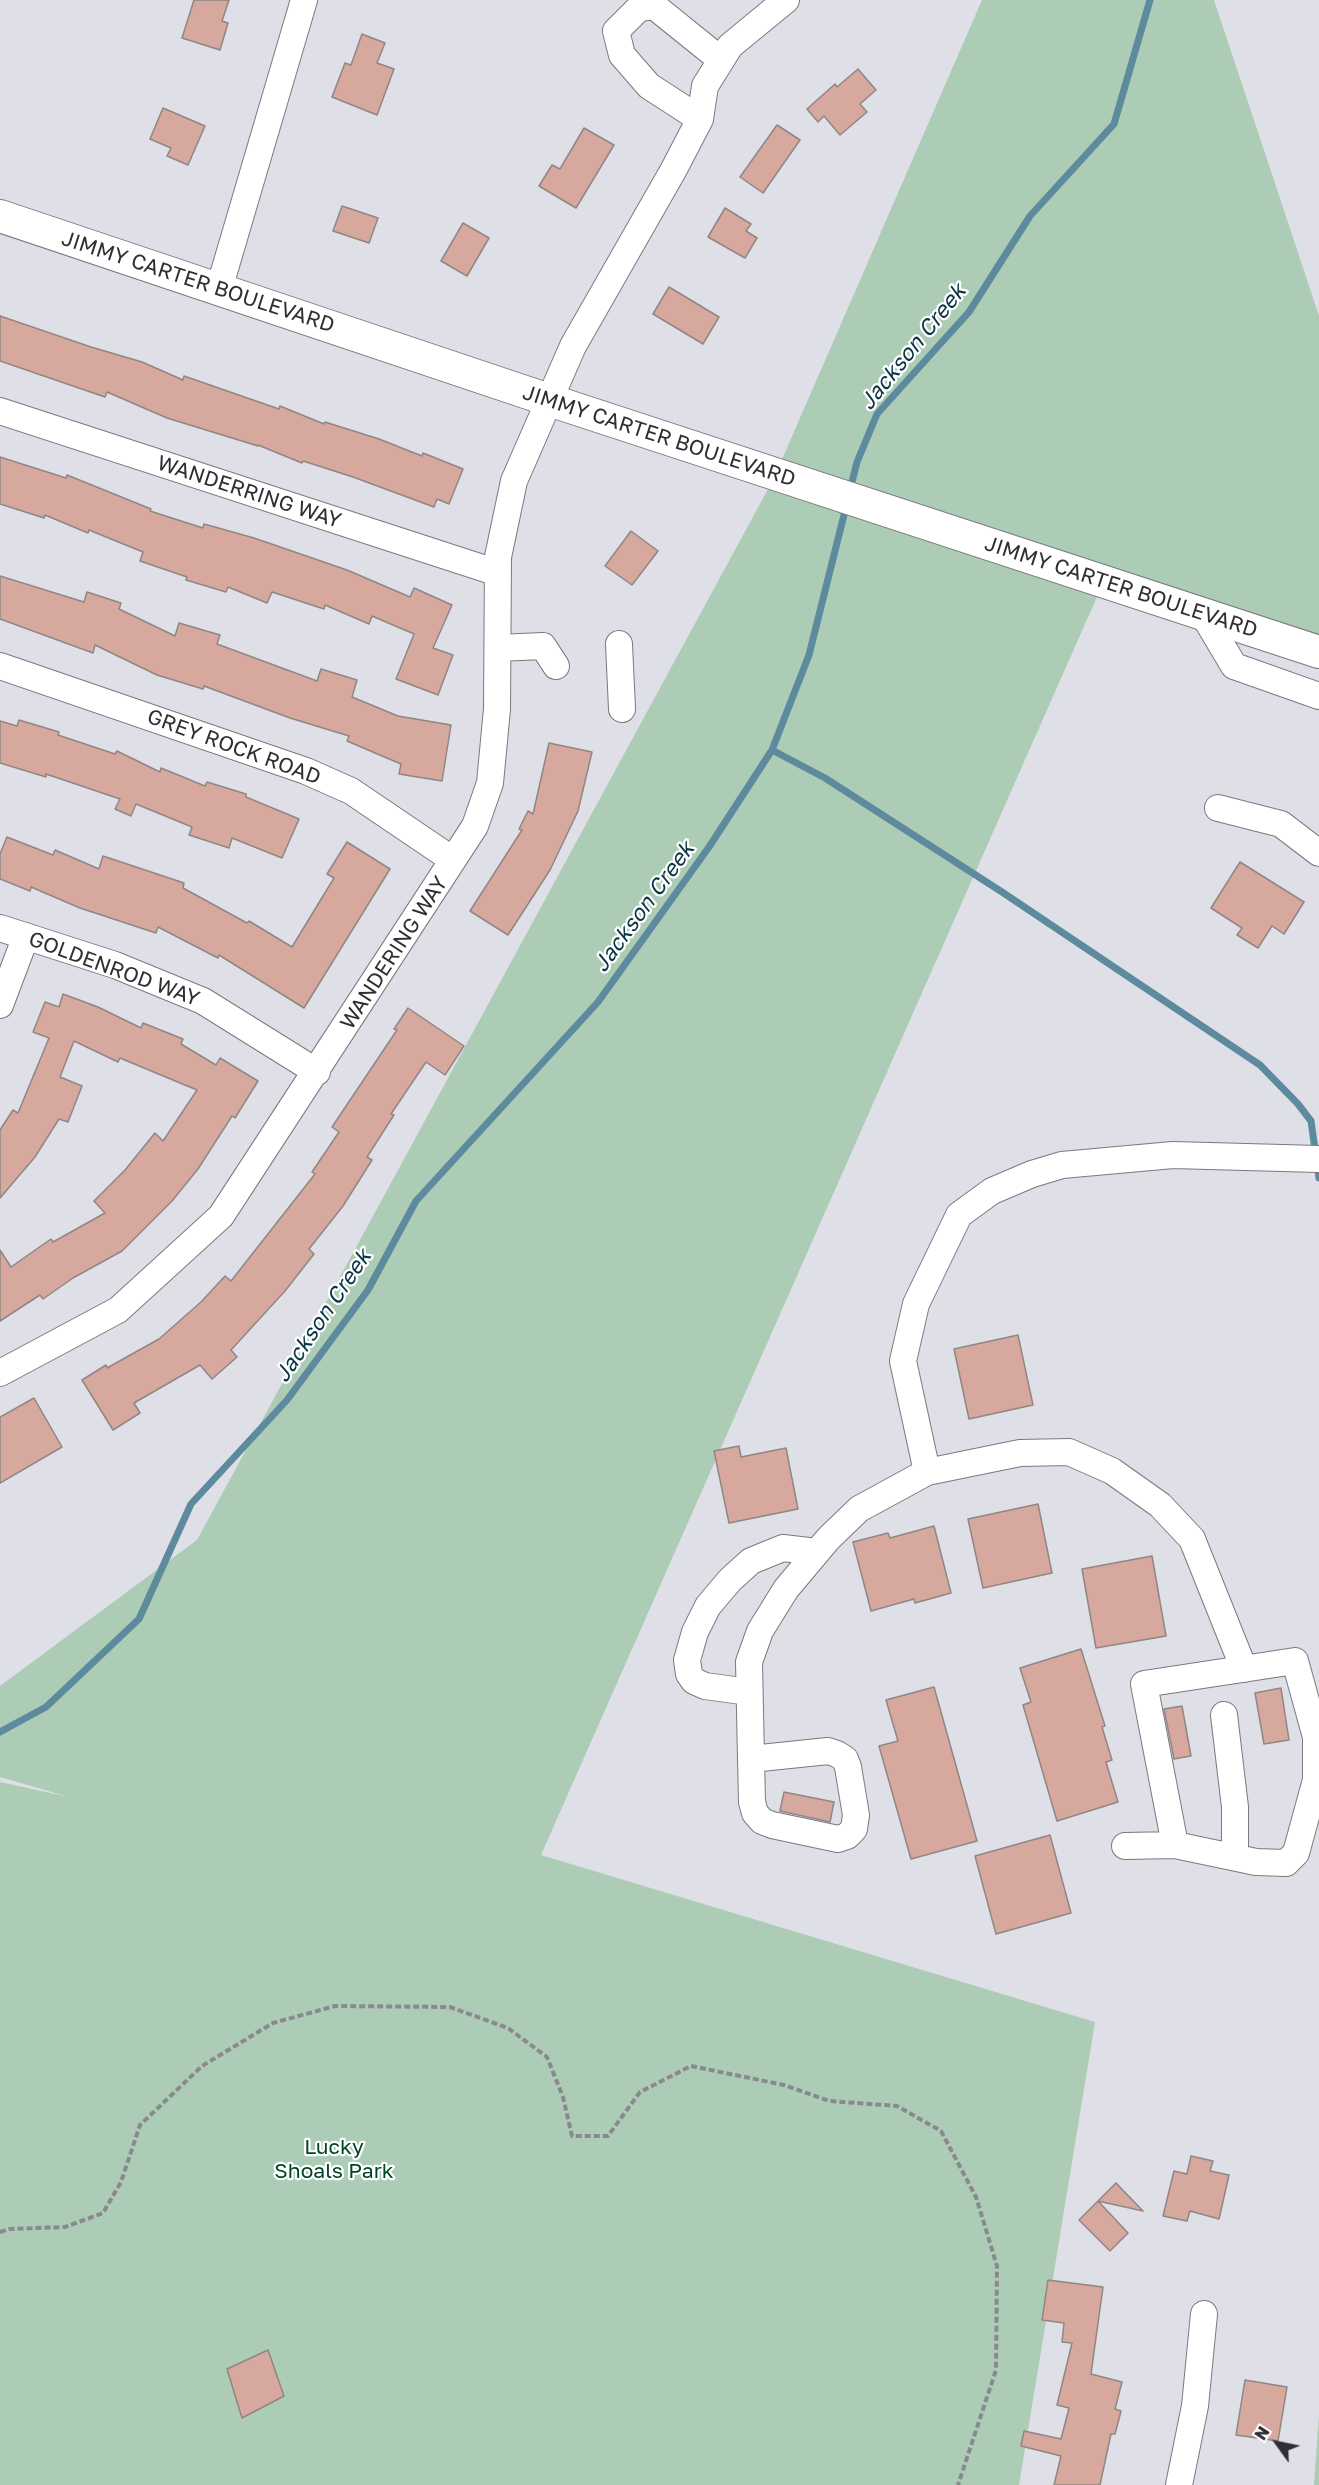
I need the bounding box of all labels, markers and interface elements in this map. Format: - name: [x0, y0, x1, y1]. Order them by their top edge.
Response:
- street label: JIMMY CARTER BOULEVARD: [58, 226, 338, 338]
- water label: Jackson Creek: [854, 279, 972, 415]
- street label: JIMMY CARTER BOULEVARD: [519, 380, 799, 492]
- street label: WANDERRING WAY: [154, 450, 344, 534]
- street label: JIMMY CARTER BOULEVARD: [981, 531, 1261, 643]
- street label: GREY ROCK ROAD: [144, 704, 324, 790]
- water label: Jackson Creek: [588, 837, 700, 977]
- street label: WANDERING WAY: [335, 872, 453, 1034]
- street label: GOLDENROD WAY: [25, 926, 203, 1012]
- water label: Jackson Creek: [269, 1245, 377, 1387]
- park label: Lucky Shoals Park: [274, 2134, 394, 2184]
- north arrow: [1247, 2413, 1307, 2473]
- text: N: [1250, 2423, 1274, 2444]

